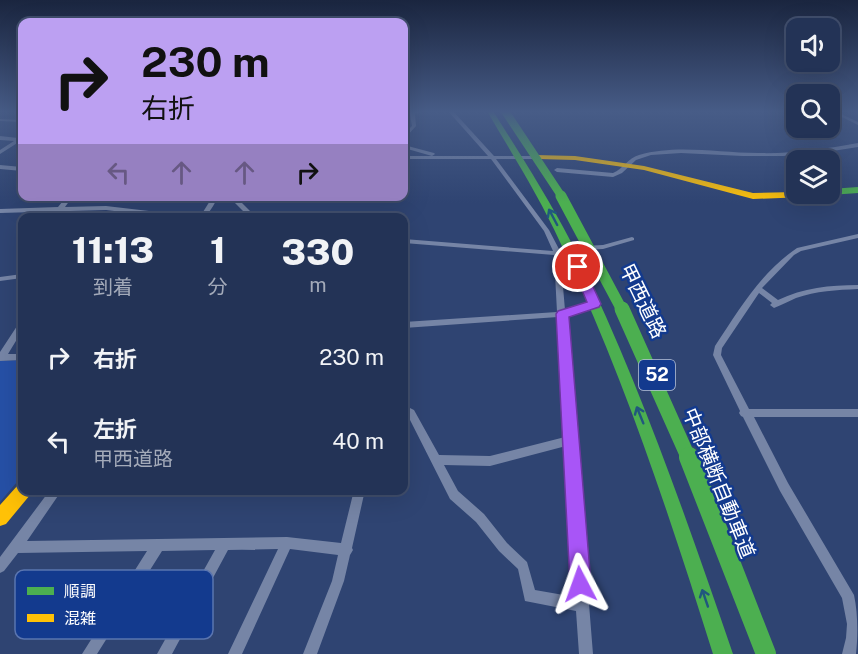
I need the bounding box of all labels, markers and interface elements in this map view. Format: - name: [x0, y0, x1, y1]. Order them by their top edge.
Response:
- map controls: [786, 18, 840, 204]
- button: sound: [786, 18, 840, 72]
- text: 230 m: [141, 37, 270, 86]
- icon: right: [42, 42, 120, 120]
- button: search: [786, 84, 840, 138]
- text: 右折: [141, 92, 195, 124]
- button: layers: [786, 150, 840, 204]
- icon: left: [102, 156, 135, 189]
- icon: ahead: [165, 156, 198, 189]
- icon: ahead: [228, 156, 261, 189]
- icon: right: [291, 156, 324, 189]
- one-way arrow: [547, 209, 559, 226]
- text: 11:13: [72, 229, 154, 271]
- text: 1: [210, 229, 226, 271]
- text: 330: [282, 231, 354, 273]
- pin: [552, 241, 603, 292]
- icon: arrive: [561, 250, 594, 283]
- street label: 甲西道路: [615, 260, 671, 342]
- text: m: [309, 273, 327, 297]
- text: 到着: [93, 275, 133, 299]
- text: 分: [208, 275, 228, 299]
- icon: right: [42, 341, 75, 374]
- text: 230 m: [319, 344, 384, 370]
- text: 右折: [93, 346, 137, 372]
- road number: 52: [639, 360, 675, 390]
- street label: 中部横断自動車道: [678, 404, 760, 562]
- one-way arrow: [633, 406, 644, 425]
- text: 左折: [93, 416, 137, 442]
- icon: left: [42, 425, 75, 458]
- text: 40 m: [332, 428, 384, 454]
- text: 甲西道路: [93, 447, 173, 471]
- position arrow: [548, 552, 612, 616]
- legend: [15, 570, 213, 639]
- text: 順調: [64, 582, 96, 601]
- one-way arrow: [698, 590, 709, 608]
- text: 混雑: [64, 609, 96, 628]

